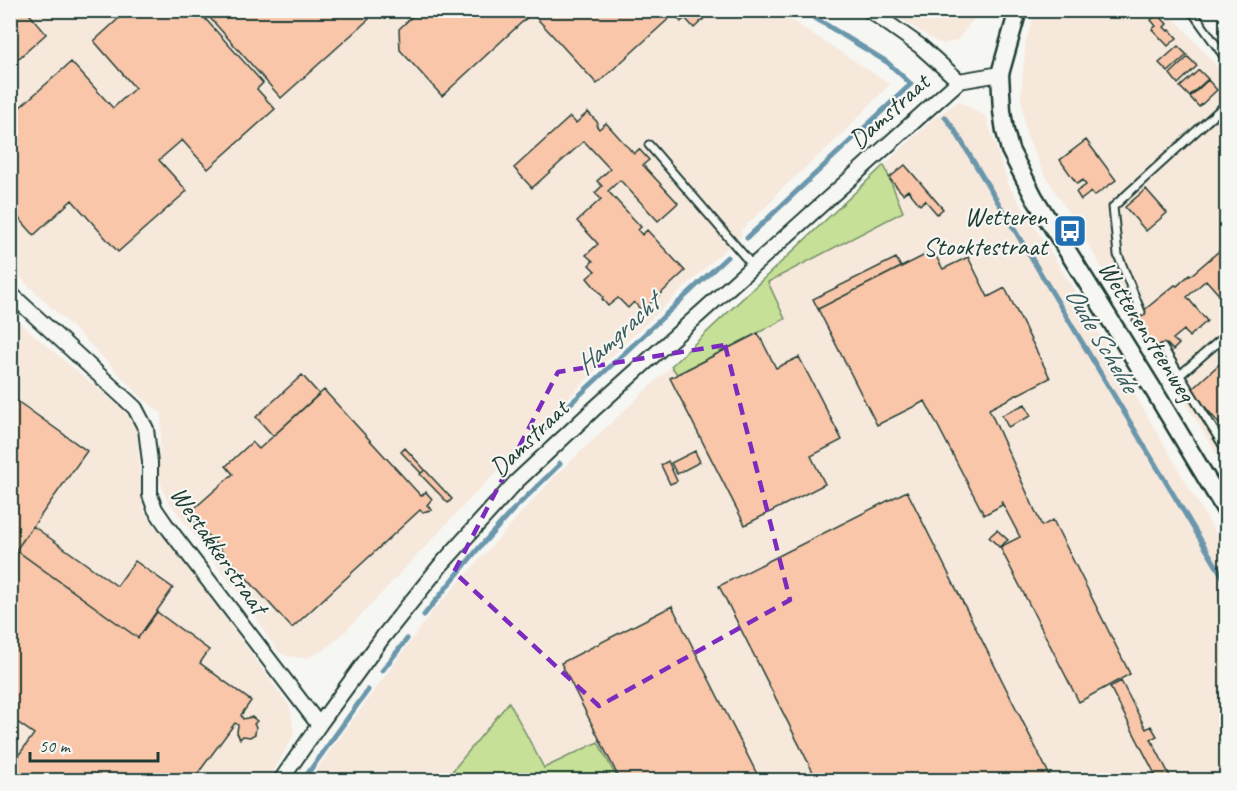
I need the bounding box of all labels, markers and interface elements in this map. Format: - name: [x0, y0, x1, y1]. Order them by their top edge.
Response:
- street label: Damstraat: [842, 65, 938, 156]
- place label: Wetteren Stooktestraat: [923, 200, 1049, 263]
- bus stop icon: Wetteren Stooktestraat: [1052, 213, 1088, 249]
- street label: Wetterensteenweg: [1091, 254, 1204, 409]
- water label: Oude Schelde: [1057, 280, 1149, 401]
- water label: Hamgracht: [568, 282, 671, 382]
- street label: Damstraat: [482, 391, 577, 484]
- street label: Westakkerstraat: [163, 479, 277, 623]
- scale bar: [30, 725, 158, 763]
- text: 50 m: [39, 735, 72, 757]

